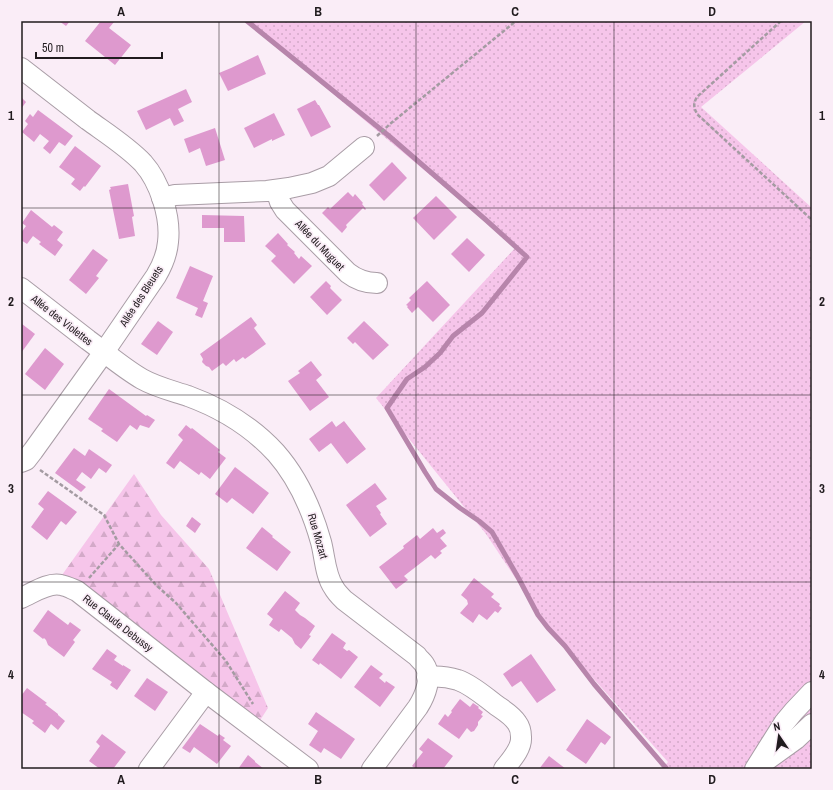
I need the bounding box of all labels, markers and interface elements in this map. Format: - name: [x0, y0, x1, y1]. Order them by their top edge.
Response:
- text: A: [117, 3, 125, 20]
- text: B: [314, 3, 322, 20]
- text: C: [511, 3, 519, 20]
- text: D: [708, 3, 716, 20]
- scale bar: [36, 34, 162, 60]
- text: 50 m: [42, 40, 64, 56]
- text: 1: [8, 107, 14, 124]
- text: 1: [819, 107, 825, 124]
- street label: Allée du Muguet: [292, 216, 348, 274]
- street label: Allée des Bleuets: [116, 263, 166, 330]
- street label: Allée des Violettes: [28, 291, 96, 349]
- text: 2: [8, 293, 14, 310]
- text: 2: [819, 293, 825, 310]
- text: 3: [8, 480, 14, 497]
- text: 3: [819, 480, 825, 497]
- street label: Rue Mozart: [305, 512, 331, 561]
- street label: Rue Claude Debussy: [80, 591, 156, 655]
- text: 4: [8, 666, 14, 683]
- text: 4: [819, 666, 825, 683]
- north arrow: [759, 716, 799, 756]
- text: N: [772, 719, 781, 734]
- text: A: [117, 771, 125, 788]
- text: B: [314, 771, 322, 788]
- text: C: [511, 771, 519, 788]
- text: D: [708, 771, 716, 788]

